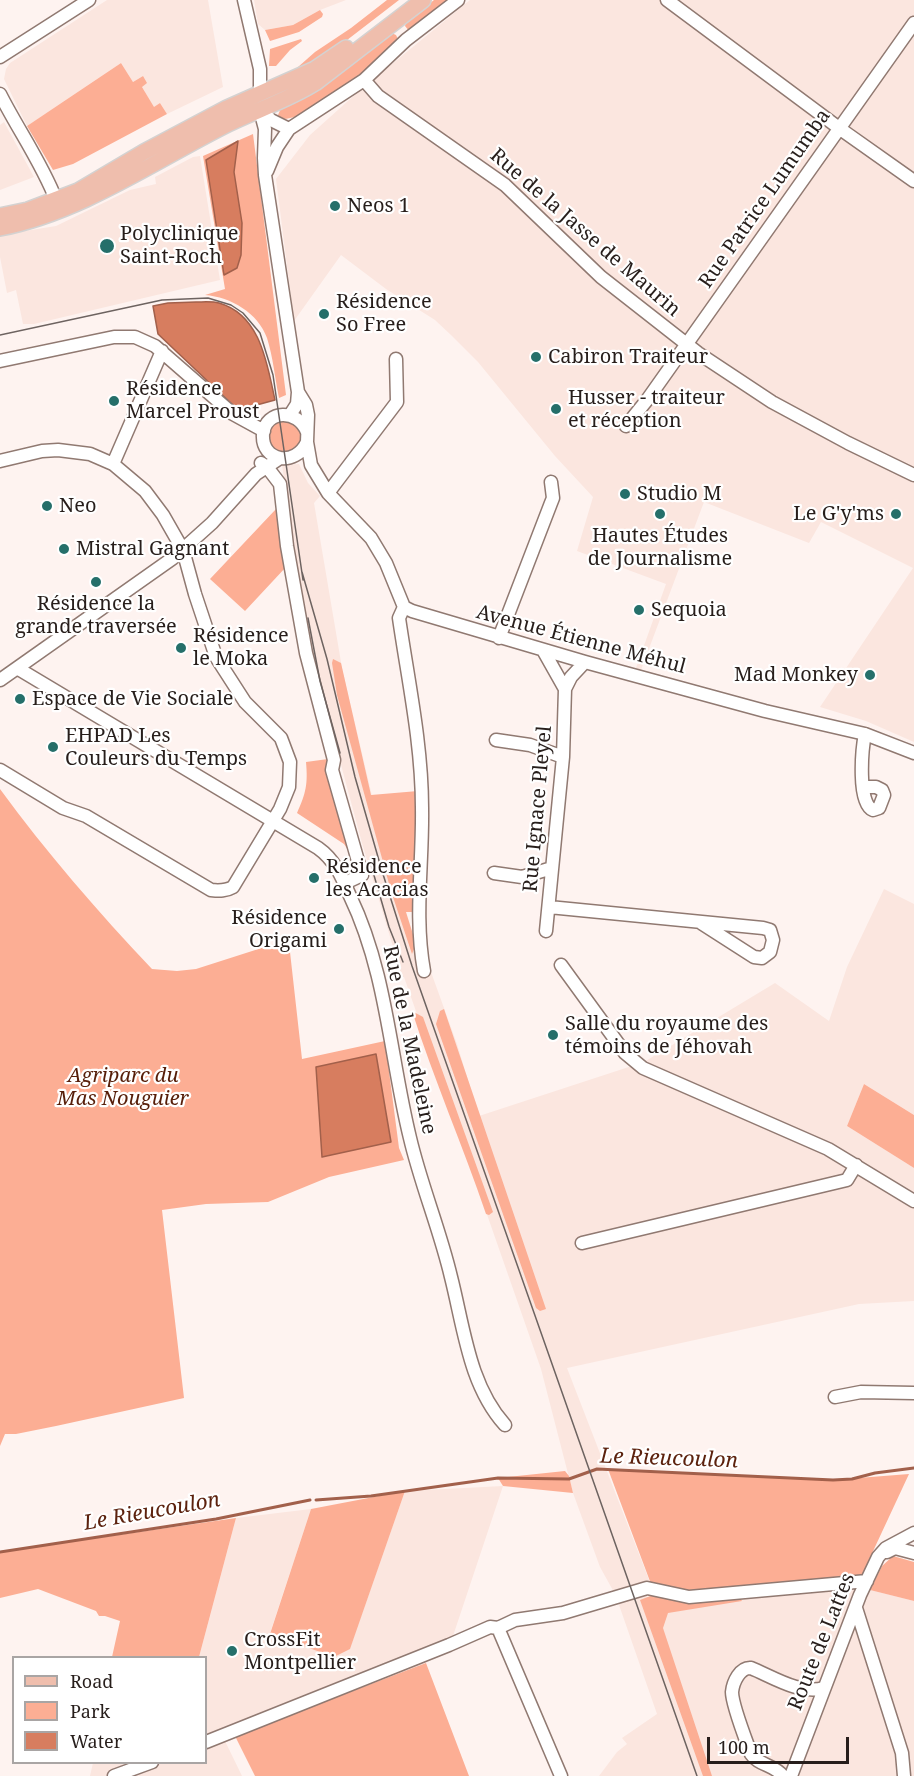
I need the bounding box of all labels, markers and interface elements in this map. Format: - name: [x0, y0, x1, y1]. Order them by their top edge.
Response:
- street label: Rue Patrice Lumumba: [694, 105, 836, 293]
- street label: Rue de la Jasse de Maurin: [485, 144, 685, 322]
- place label: Neos 1: [347, 194, 410, 218]
- marker: Neos 1: [328, 199, 342, 213]
- place label: Polyclinique Saint-Roch: [120, 222, 239, 269]
- marker: Polyclinique Saint-Roch: [98, 237, 116, 255]
- place label: Résidence So Free: [336, 290, 432, 337]
- marker: Résidence So Free: [317, 307, 331, 321]
- place label: Cabiron Traiteur: [548, 345, 708, 369]
- marker: Cabiron Traiteur: [529, 350, 543, 364]
- place label: Résidence Marcel Proust: [126, 377, 259, 424]
- place label: Husser - traiteur et réception: [568, 386, 725, 433]
- marker: Résidence Marcel Proust: [107, 394, 121, 408]
- marker: Husser - traiteur et réception: [549, 402, 563, 416]
- place label: Studio M: [637, 482, 722, 506]
- marker: Studio M: [618, 487, 632, 501]
- place label: Neo: [59, 494, 96, 518]
- marker: Neo: [40, 499, 54, 513]
- place label: Le G'y'ms: [793, 502, 884, 526]
- marker: Hautes Études de Journalisme: [653, 507, 667, 521]
- marker: Le G'y'ms: [889, 507, 903, 521]
- place label: Hautes Études de Journalisme: [588, 524, 732, 571]
- place label: Mistral Gagnant: [76, 537, 229, 561]
- marker: Mistral Gagnant: [57, 542, 71, 556]
- marker: Résidence la grande traversée: [89, 575, 103, 589]
- place label: Résidence la grande traversée: [15, 592, 177, 639]
- place label: Sequoia: [651, 598, 727, 622]
- street label: Avenue Étienne Méhul: [474, 600, 688, 680]
- marker: Sequoia: [632, 603, 646, 617]
- place label: Résidence le Moka: [193, 624, 289, 671]
- marker: Résidence le Moka: [174, 641, 188, 655]
- place label: Mad Monkey: [734, 663, 858, 687]
- marker: Mad Monkey: [863, 668, 877, 682]
- place label: Espace de Vie Sociale: [32, 687, 234, 711]
- marker: Espace de Vie Sociale: [13, 692, 27, 706]
- place label: EHPAD Les Couleurs du Temps: [65, 724, 247, 771]
- street label: Rue Ignace Pleyel: [519, 725, 557, 893]
- marker: EHPAD Les Couleurs du Temps: [46, 740, 60, 754]
- place label: Résidence les Acacias: [326, 855, 428, 902]
- marker: Résidence les Acacias: [307, 871, 321, 885]
- place label: Résidence Origami: [231, 906, 327, 953]
- marker: Résidence Origami: [332, 922, 346, 936]
- street label: Rue de la Madeleine: [377, 943, 441, 1137]
- place label: Salle du royaume des témoins de Jéhovah: [565, 1012, 768, 1059]
- marker: Salle du royaume des témoins de Jéhovah: [546, 1028, 560, 1042]
- park label: Agriparc du Mas Nouguier: [57, 1064, 189, 1111]
- water label: Le Rieucoulon: [600, 1444, 738, 1474]
- water label: Le Rieucoulon: [82, 1488, 222, 1536]
- street label: Route de Lattes: [784, 1570, 860, 1714]
- place label: CrossFit Montpellier: [244, 1628, 356, 1675]
- marker: CrossFit Montpellier: [225, 1644, 239, 1658]
- legend: [12, 1656, 207, 1764]
- text: Road: [70, 1669, 113, 1693]
- text: Park: [70, 1699, 110, 1723]
- scale bar: [710, 1725, 852, 1763]
- text: Water: [70, 1729, 122, 1753]
- text: 100 m: [718, 1735, 770, 1759]

